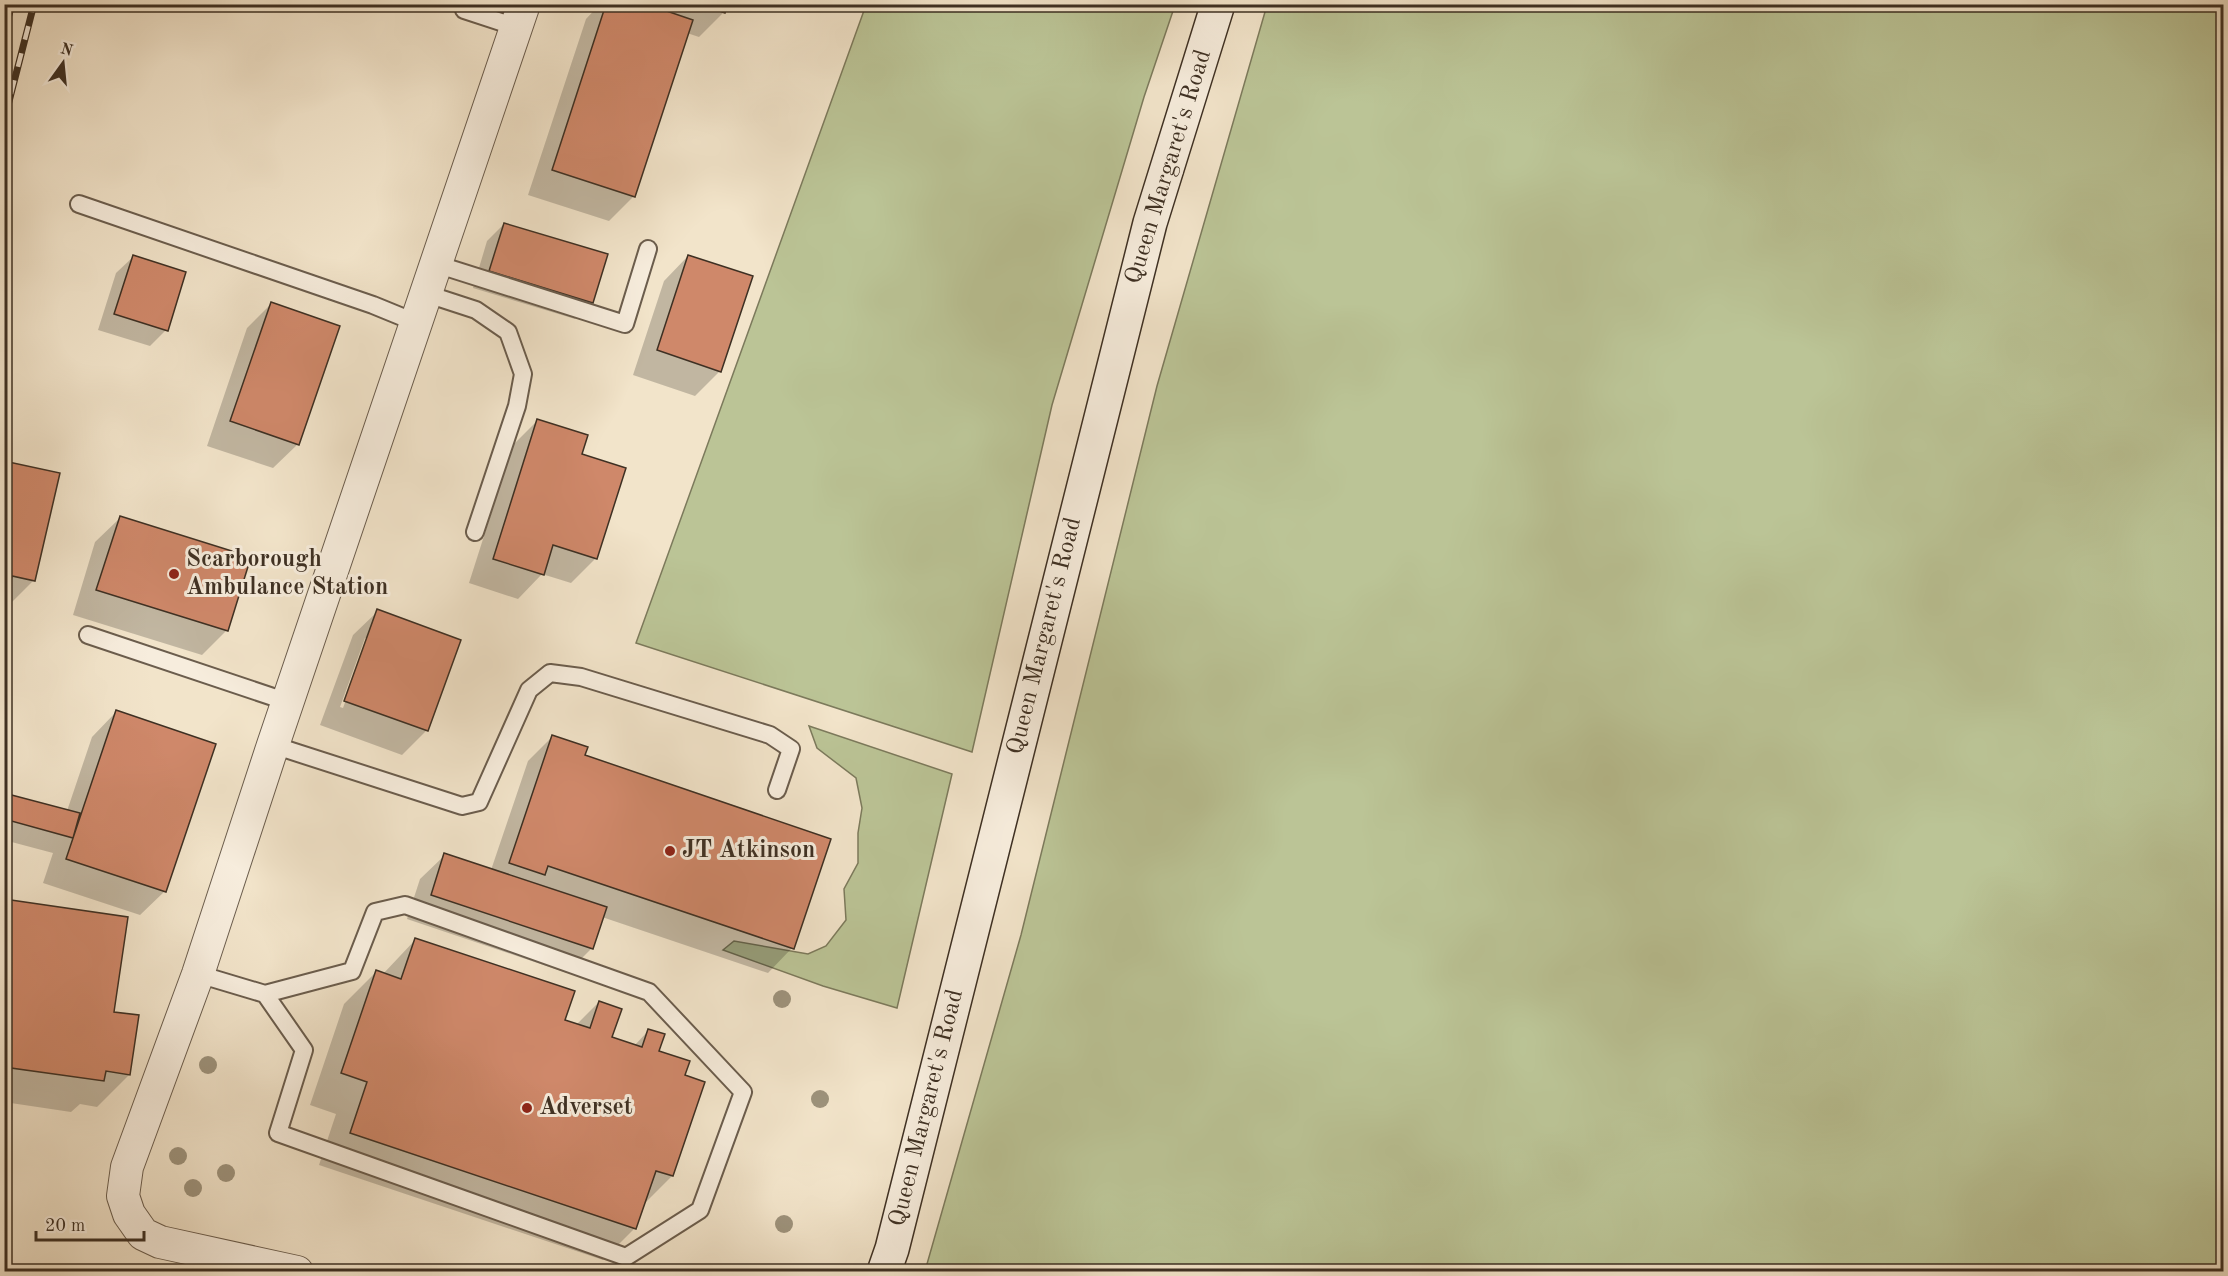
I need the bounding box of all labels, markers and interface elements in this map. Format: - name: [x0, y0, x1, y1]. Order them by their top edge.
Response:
- north arrow: [33, 33, 93, 93]
- text: N: [58, 41, 75, 60]
- street label: Queen Margaret's Road: [1122, 47, 1216, 287]
- street label: Queen Margaret's Road: [1004, 515, 1086, 757]
- place label: Scarborough Ambulance Station: [186, 548, 388, 600]
- marker: Scarborough Ambulance Station: [167, 567, 181, 581]
- place label: JT Atkinson: [682, 839, 815, 863]
- marker: JT Atkinson: [663, 844, 677, 858]
- street label: Queen Margaret's Road: [886, 987, 968, 1229]
- place label: Adverset: [539, 1096, 633, 1120]
- marker: Adverset: [520, 1101, 534, 1115]
- scale bar: [36, 1204, 144, 1242]
- text: 20 m: [45, 1217, 85, 1235]

